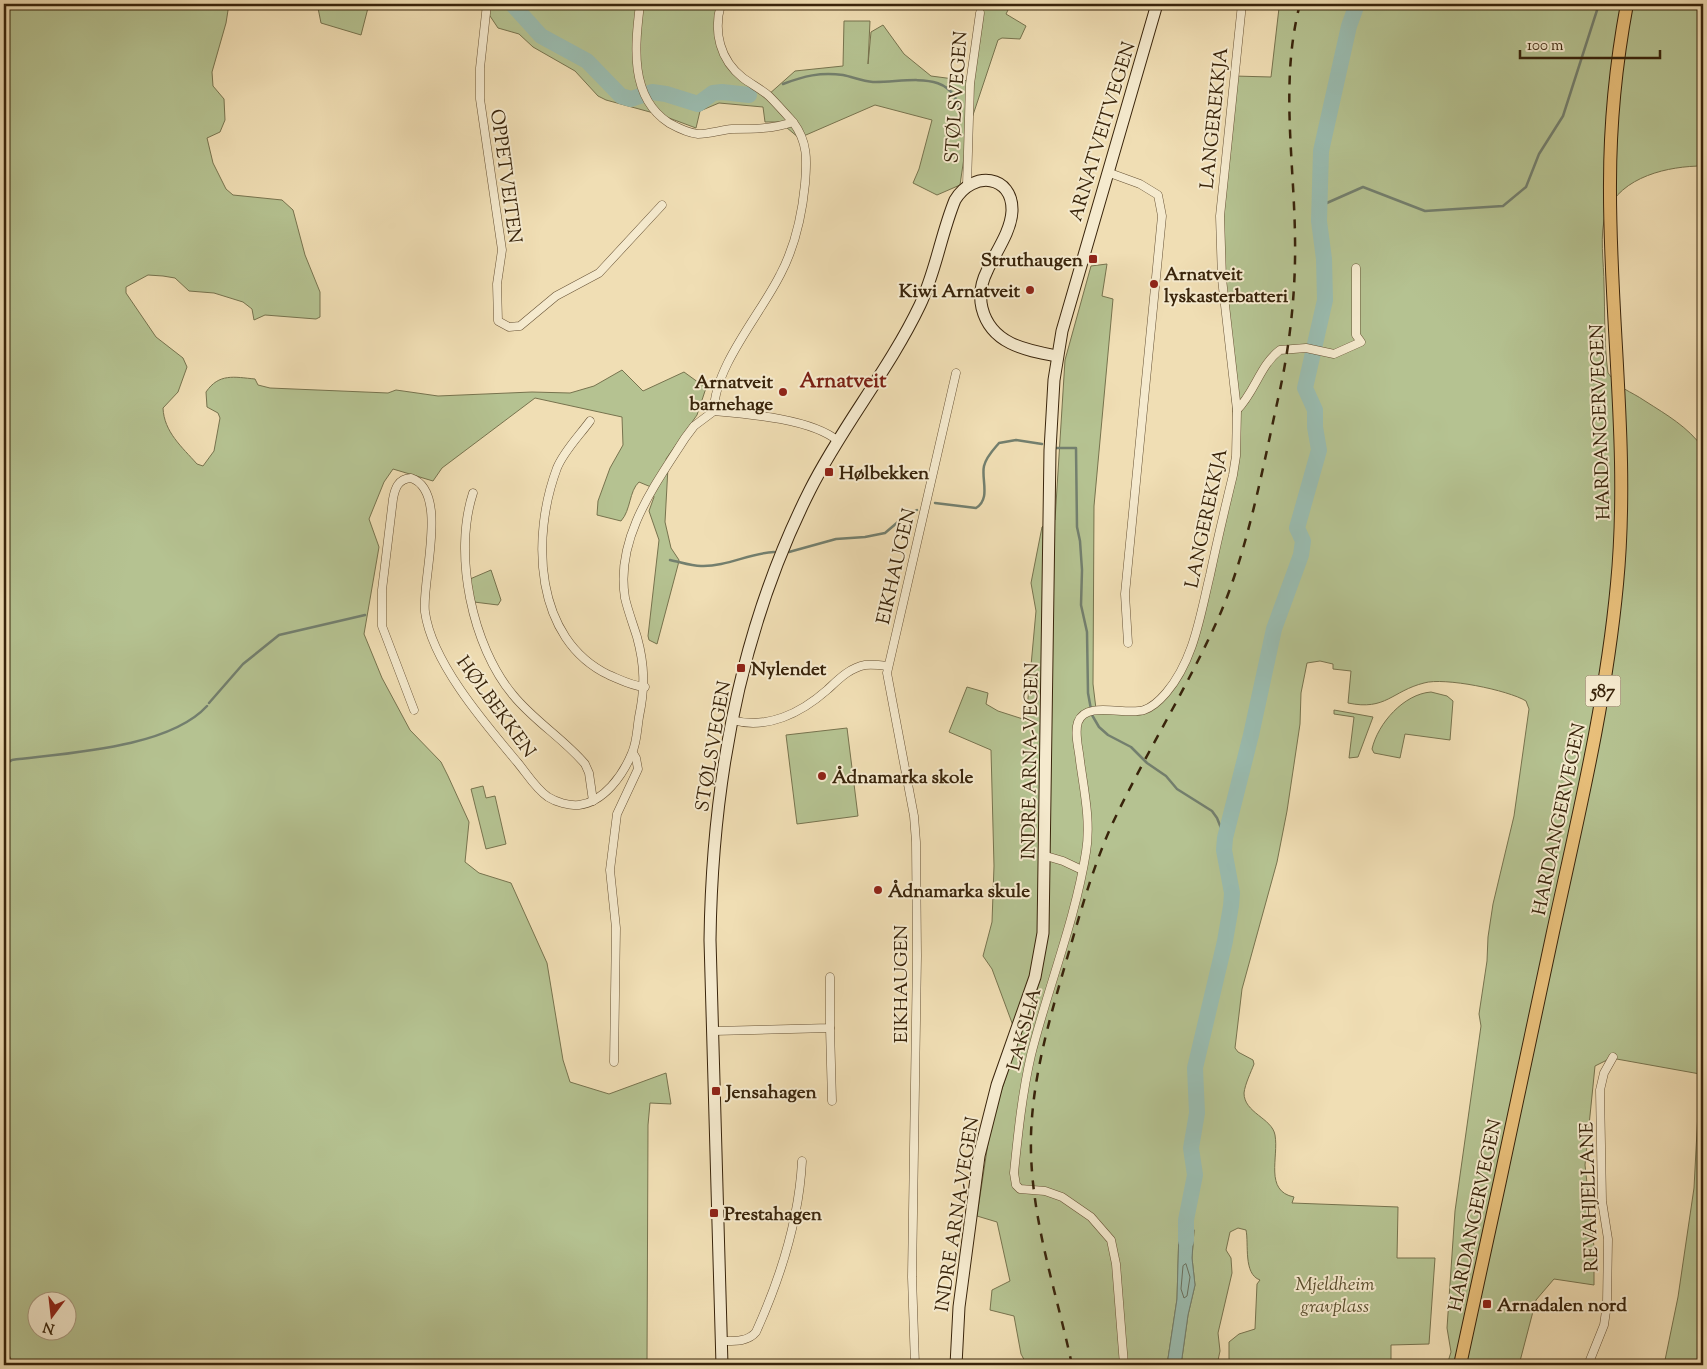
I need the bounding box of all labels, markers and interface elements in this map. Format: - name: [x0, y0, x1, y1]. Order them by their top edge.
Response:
- scale bar: [1520, 28, 1660, 60]
- street label: STØLSVEGEN: [939, 30, 976, 164]
- text: 100 m: [1527, 36, 1564, 57]
- street label: ARNATVEITVEGEN: [1063, 39, 1144, 225]
- street label: LANGEREKKJA: [1195, 46, 1236, 190]
- street label: OPPETVEITEN: [482, 107, 527, 245]
- place label: Struthaugen: [981, 248, 1084, 275]
- marker: Struthaugen: [1087, 253, 1099, 265]
- place label: Arnatveit lyskasterbatteri: [1164, 262, 1289, 311]
- marker: Arnatveit lyskasterbatteri: [1148, 278, 1160, 290]
- place label: Kiwi Arnatveit: [899, 279, 1020, 306]
- marker: Kiwi Arnatveit: [1024, 284, 1036, 296]
- street label: HARDANGERVEGEN: [1585, 323, 1618, 520]
- district label: Arnatveit: [800, 367, 887, 397]
- place label: Arnatveit barnehage: [689, 370, 773, 419]
- marker: Arnatveit barnehage: [777, 386, 789, 398]
- street label: LANGEREKKJA: [1179, 446, 1236, 591]
- place label: Hølbekken: [839, 461, 930, 488]
- marker: Hølbekken: [823, 466, 835, 478]
- street label: EIKHAUGEN: [871, 506, 924, 627]
- street label: HØLBEKKEN: [449, 651, 541, 764]
- place label: Nylendet: [751, 657, 827, 684]
- marker: Nylendet: [735, 662, 747, 674]
- street label: INDRE ARNA-VEGEN: [1016, 662, 1047, 860]
- road number: 587: [1586, 676, 1620, 706]
- street label: STØLSVEGEN: [690, 679, 739, 814]
- street label: HARDANGERVEGEN: [1527, 721, 1594, 918]
- place label: Ådnamarka skole: [832, 765, 973, 792]
- marker: Ådnamarka skole: [816, 770, 828, 782]
- place label: Ådnamarka skule: [888, 879, 1030, 906]
- marker: Ådnamarka skule: [872, 884, 884, 896]
- street label: EIKHAUGEN: [889, 925, 916, 1043]
- street label: LAKSLIA: [1001, 985, 1050, 1074]
- place label: Jensahagen: [724, 1080, 817, 1107]
- marker: Jensahagen: [710, 1085, 722, 1097]
- street label: INDRE ARNA-VEGEN: [930, 1115, 987, 1314]
- street label: HARDANGERVEGEN: [1443, 1117, 1510, 1314]
- street label: REVAHJELLANE: [1574, 1121, 1607, 1272]
- place label: Prestahagen: [724, 1202, 823, 1229]
- marker: Prestahagen: [708, 1207, 720, 1219]
- park label: Mjeldheim gravplass: [1295, 1272, 1375, 1321]
- north arrow: [28, 1292, 78, 1342]
- place label: Arnadalen nord: [1497, 1293, 1627, 1320]
- marker: Arnadalen nord: [1481, 1298, 1493, 1310]
- text: N: [41, 1316, 57, 1338]

